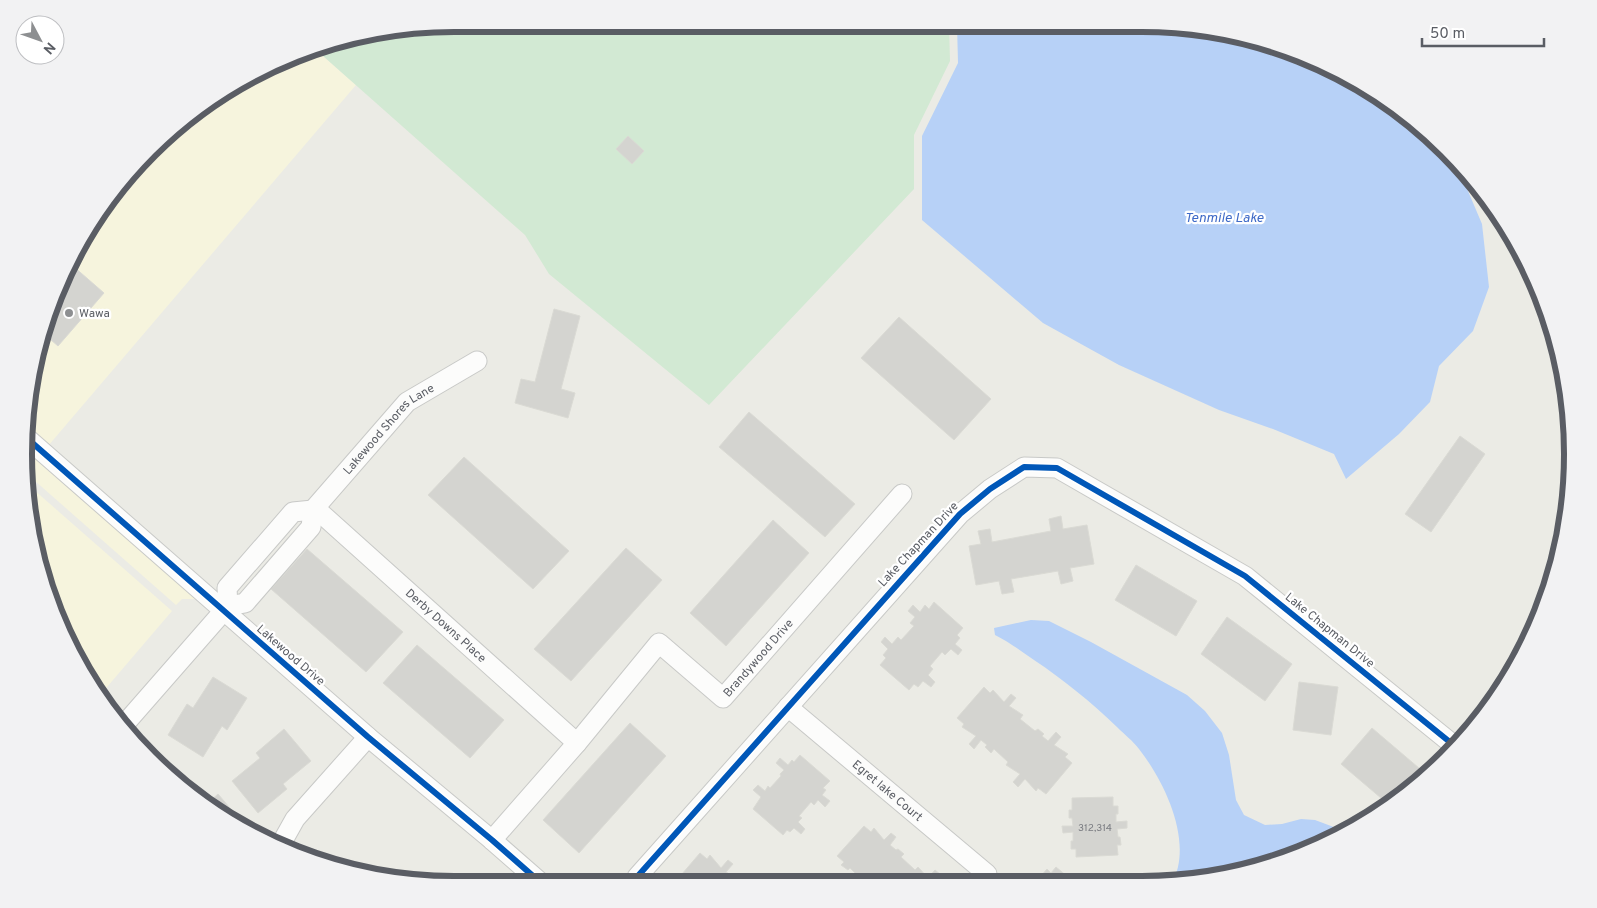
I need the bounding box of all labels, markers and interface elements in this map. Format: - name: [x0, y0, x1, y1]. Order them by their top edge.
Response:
- north arrow: [15, 15, 65, 65]
- scale bar: [1422, 15, 1544, 47]
- text: 50 m: [1430, 25, 1465, 44]
- text: N: [39, 38, 58, 57]
- water label: Tenmile Lake: [1184, 210, 1264, 227]
- place label: Wawa: [79, 306, 110, 322]
- marker: Wawa: [63, 307, 75, 319]
- street label: Lakewood Shores Lane: [340, 381, 438, 478]
- street label: Lake Chapman Drive: [875, 499, 962, 591]
- street label: Derby Downs Place: [402, 586, 489, 667]
- street label: Lake Chapman Drive: [1281, 590, 1377, 672]
- street label: Brandywood Drive: [720, 616, 798, 701]
- street label: Lakewood Drive: [253, 622, 328, 690]
- street label: Egret lake Court: [848, 757, 926, 826]
- house number: 312,314: [1078, 822, 1112, 835]

